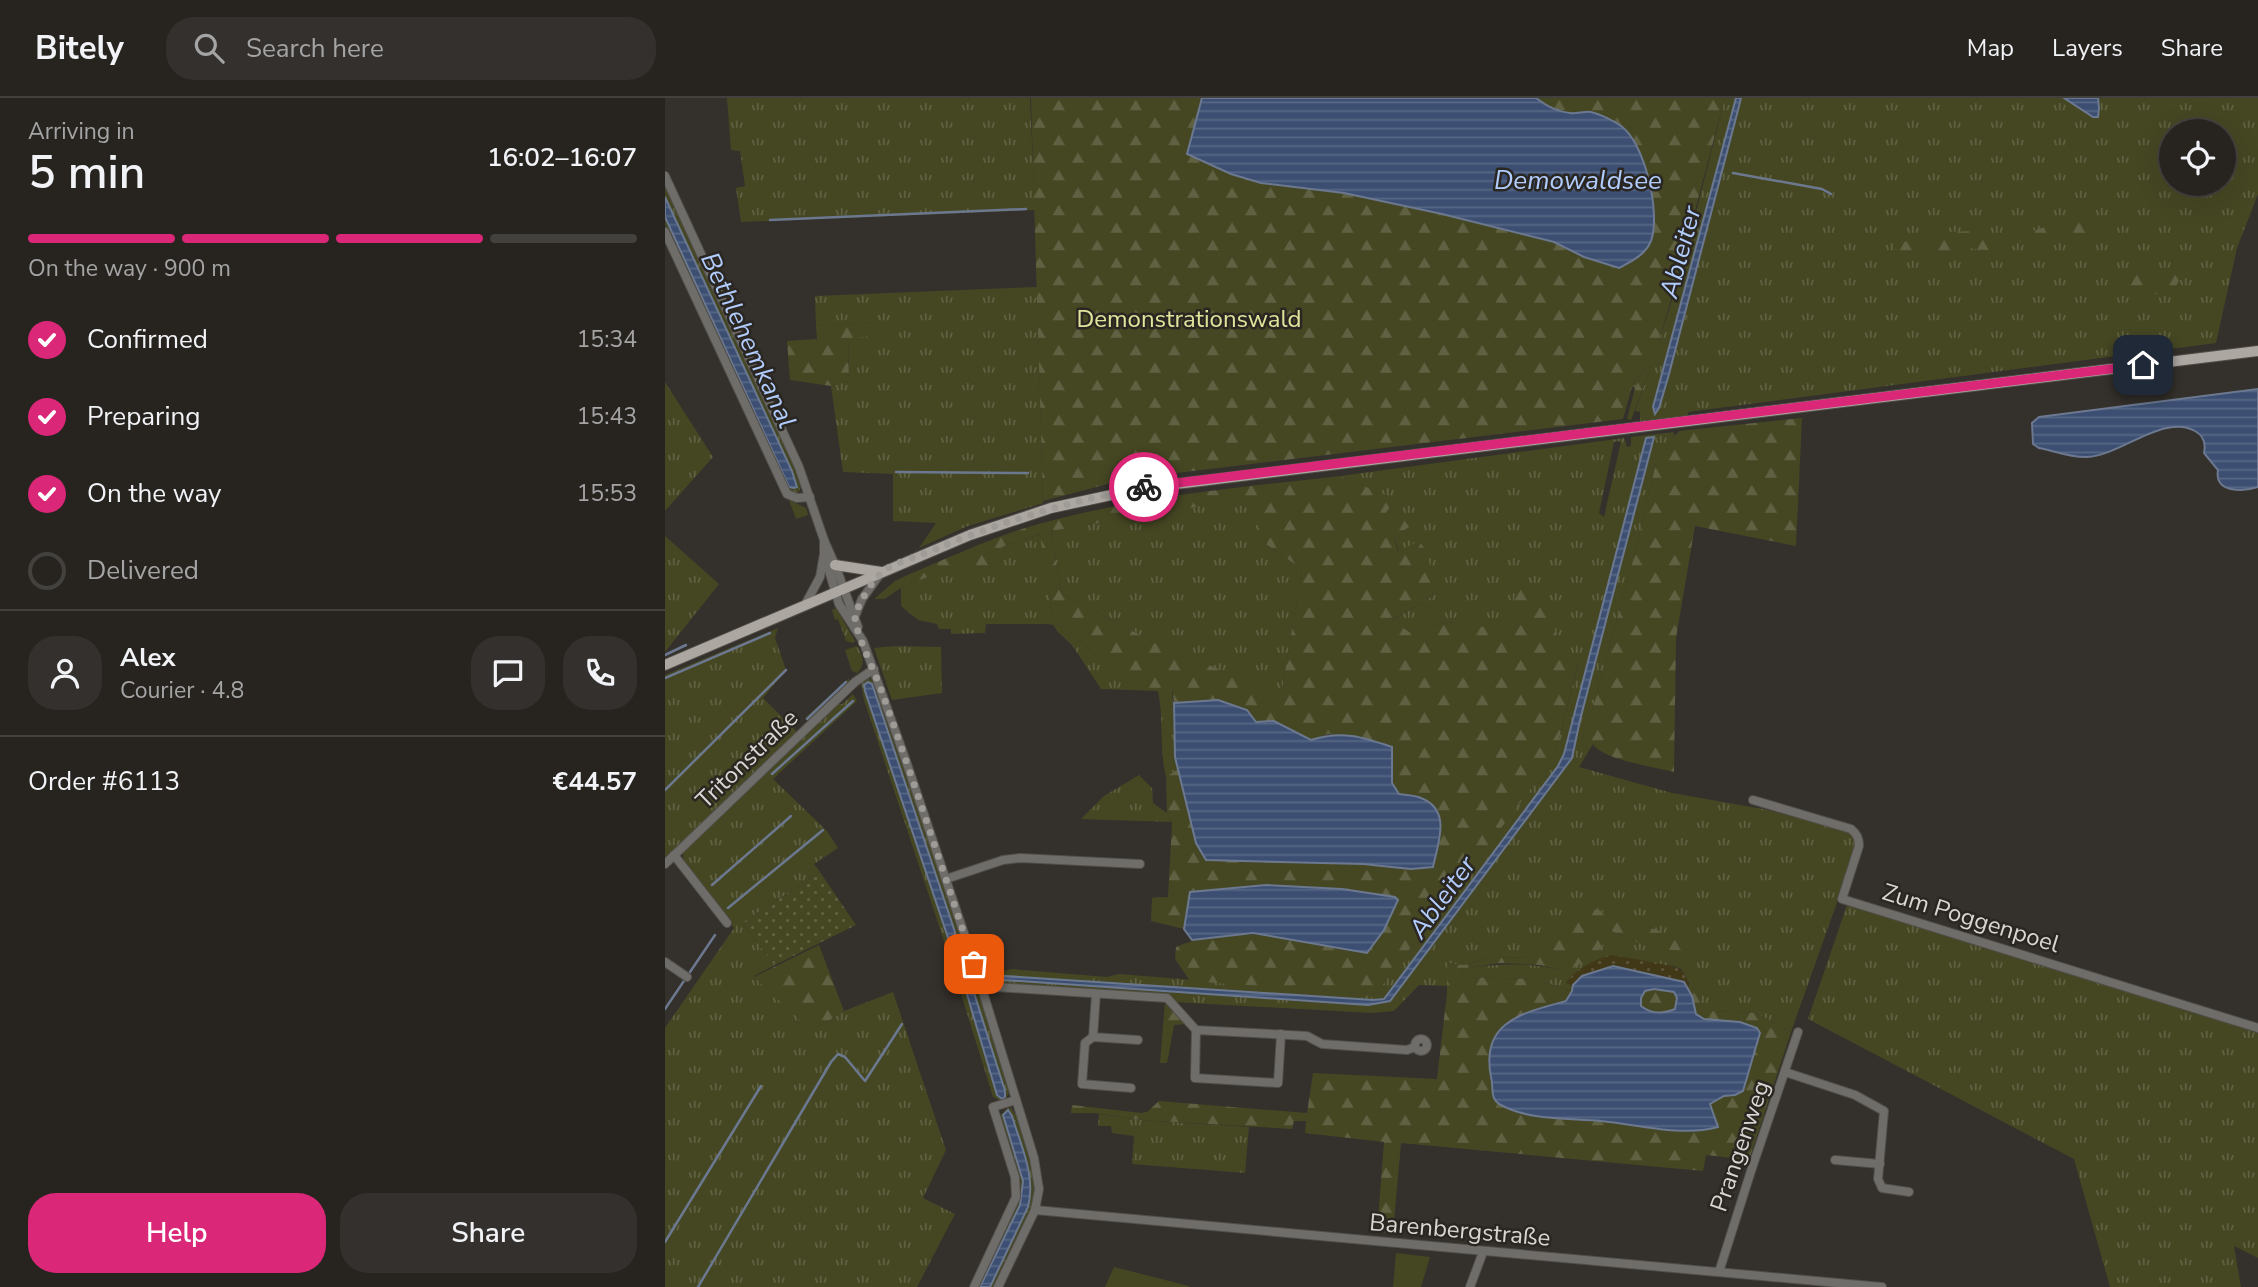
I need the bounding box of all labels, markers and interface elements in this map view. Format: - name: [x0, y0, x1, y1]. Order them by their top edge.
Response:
- search box: [166, 17, 656, 80]
- text: Bitely: [35, 26, 124, 71]
- icon: search: [190, 29, 228, 67]
- text: Search here: [246, 31, 384, 66]
- text: Map: [1967, 32, 2014, 64]
- text: Layers: [2052, 32, 2123, 64]
- text: Share: [2161, 32, 2223, 64]
- text: Arriving in: [28, 116, 135, 147]
- map controls: [2159, 119, 2236, 196]
- button: locate: [2159, 119, 2236, 196]
- text: 16:02–16:07: [487, 140, 637, 175]
- text: 5 min: [28, 141, 145, 204]
- water label: Demowaldsee: [1494, 163, 1662, 198]
- water label: Ableiter: [1651, 202, 1710, 303]
- water label: Bethlehemkanal: [692, 247, 805, 434]
- text: On the way · 900 m: [28, 253, 231, 284]
- park label: Demonstrationswald: [1077, 303, 1302, 335]
- icon: check: [28, 321, 66, 359]
- text: Confirmed: [87, 322, 208, 357]
- text: 15:34: [577, 324, 637, 355]
- pin: [2113, 335, 2173, 395]
- icon: home: [2124, 346, 2162, 384]
- icon: check: [28, 398, 66, 436]
- text: Preparing: [87, 399, 200, 434]
- text: 15:43: [577, 401, 637, 432]
- courier: [1109, 452, 1179, 522]
- icon: bike: [1125, 468, 1163, 506]
- icon: check: [28, 475, 66, 513]
- text: On the way: [87, 476, 221, 511]
- text: 15:53: [577, 478, 637, 509]
- text: Delivered: [87, 553, 199, 588]
- button: person: [28, 636, 102, 710]
- button: chat: [471, 636, 545, 710]
- button: phone: [563, 636, 637, 710]
- text: Alex: [120, 640, 176, 675]
- text: Courier · 4.8: [120, 675, 244, 706]
- street label: Tritonstraße: [689, 702, 805, 816]
- text: Order #6113: [28, 764, 180, 799]
- text: €44.57: [553, 764, 637, 799]
- water label: Ableiter: [1400, 849, 1484, 946]
- street label: Zum Poggenpoel: [1878, 876, 2064, 960]
- pin: [944, 934, 1004, 994]
- icon: bag: [955, 945, 993, 983]
- street label: Prangenweg: [1703, 1076, 1777, 1216]
- button: Help: [28, 1193, 326, 1273]
- button: Share: [340, 1193, 637, 1273]
- street label: Barenbergstraße: [1368, 1206, 1552, 1254]

